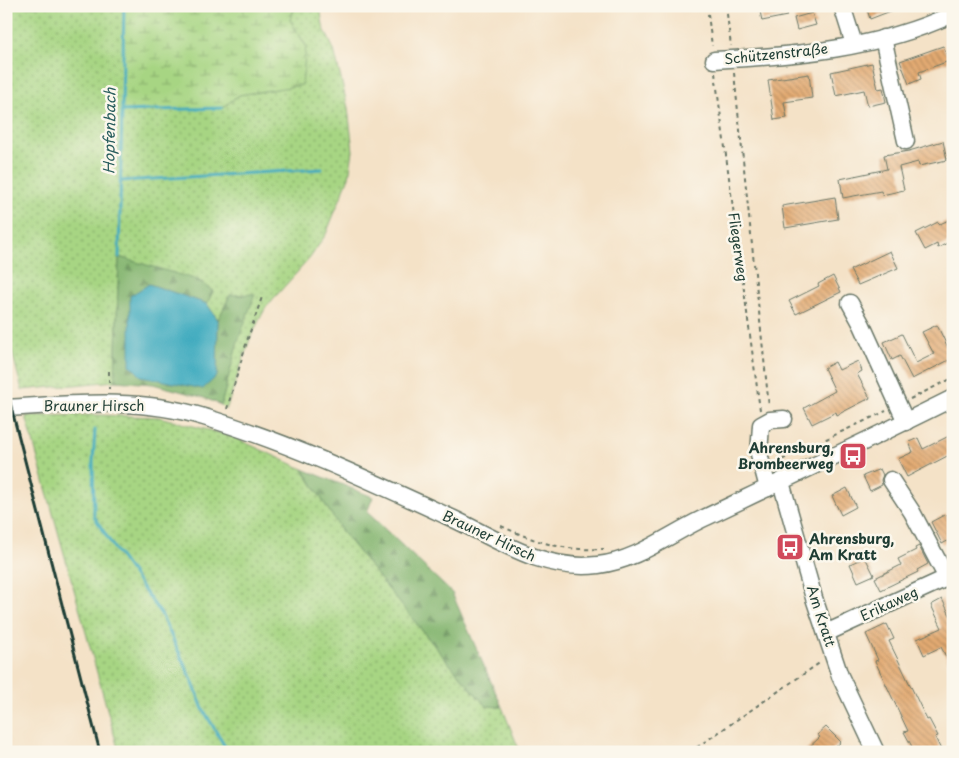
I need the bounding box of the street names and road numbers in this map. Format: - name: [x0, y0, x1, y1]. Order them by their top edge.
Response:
- street label: Schützenstraße: [723, 38, 829, 69]
- street label: Fliegerweg: [723, 211, 754, 283]
- street label: Brauner Hirsch: [44, 395, 144, 416]
- street label: Brauner Hirsch: [439, 505, 539, 566]
- street label: Erikaweg: [856, 581, 921, 626]
- street label: Am Kratt: [802, 582, 841, 650]

